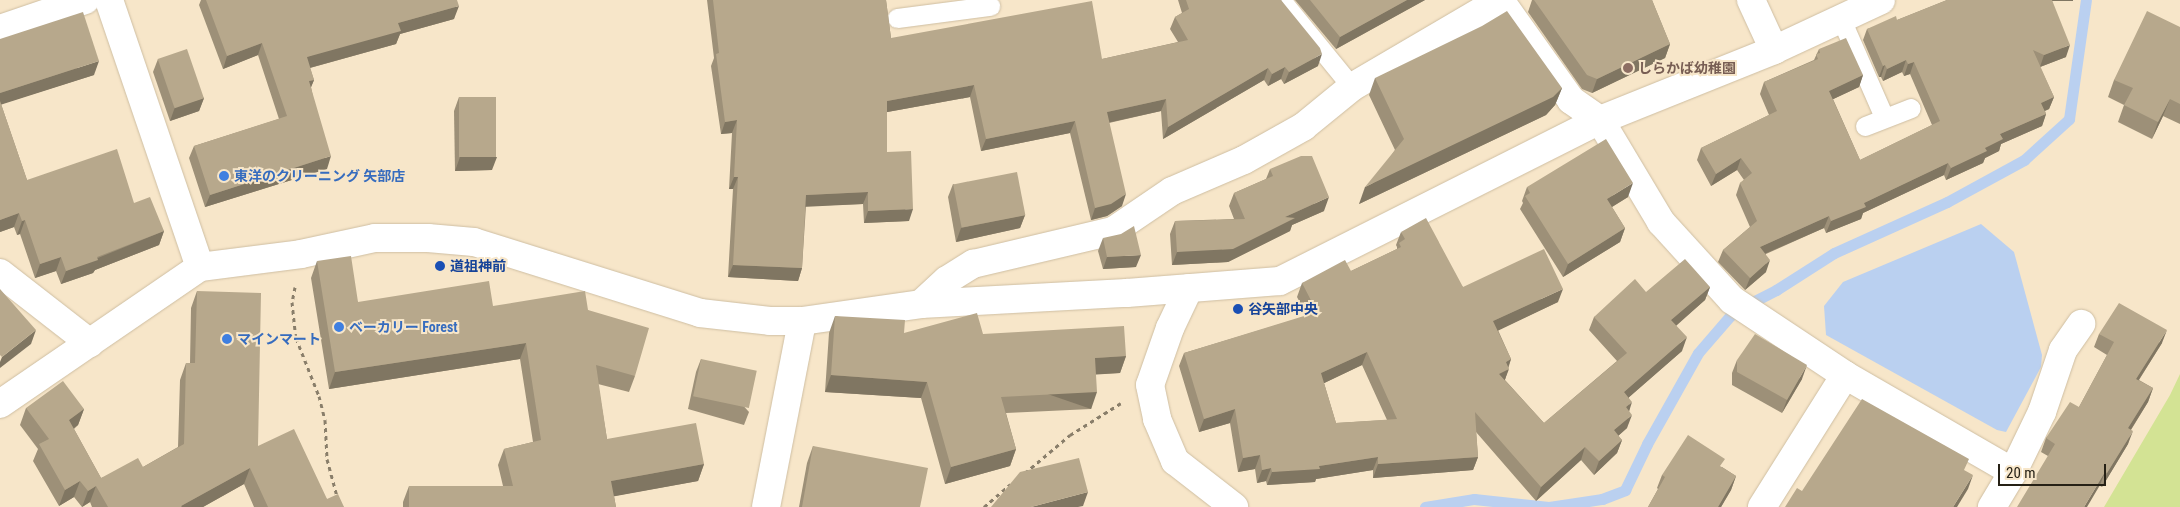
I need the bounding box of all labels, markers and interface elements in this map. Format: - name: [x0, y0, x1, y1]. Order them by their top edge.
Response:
- place label: しらかば幼稚園: [1638, 60, 1736, 76]
- marker: しらかば幼稚園: [1622, 62, 1634, 74]
- place label: 東洋のクリーニング 矢部店: [234, 168, 405, 184]
- marker: 東洋のクリーニング 矢部店: [218, 170, 230, 182]
- place label: 道祖神前: [450, 258, 506, 274]
- marker: 道祖神前: [434, 260, 446, 272]
- place label: 谷矢部中央: [1248, 301, 1318, 317]
- marker: 谷矢部中央: [1232, 303, 1244, 315]
- place label: ベーカリー Forest: [349, 319, 458, 335]
- marker: ベーカリー Forest: [333, 321, 345, 333]
- place label: マインマート: [237, 331, 321, 347]
- marker: マインマート: [221, 333, 233, 345]
- scale bar: [2000, 454, 2108, 486]
- text: 20 m: [2006, 464, 2036, 482]

